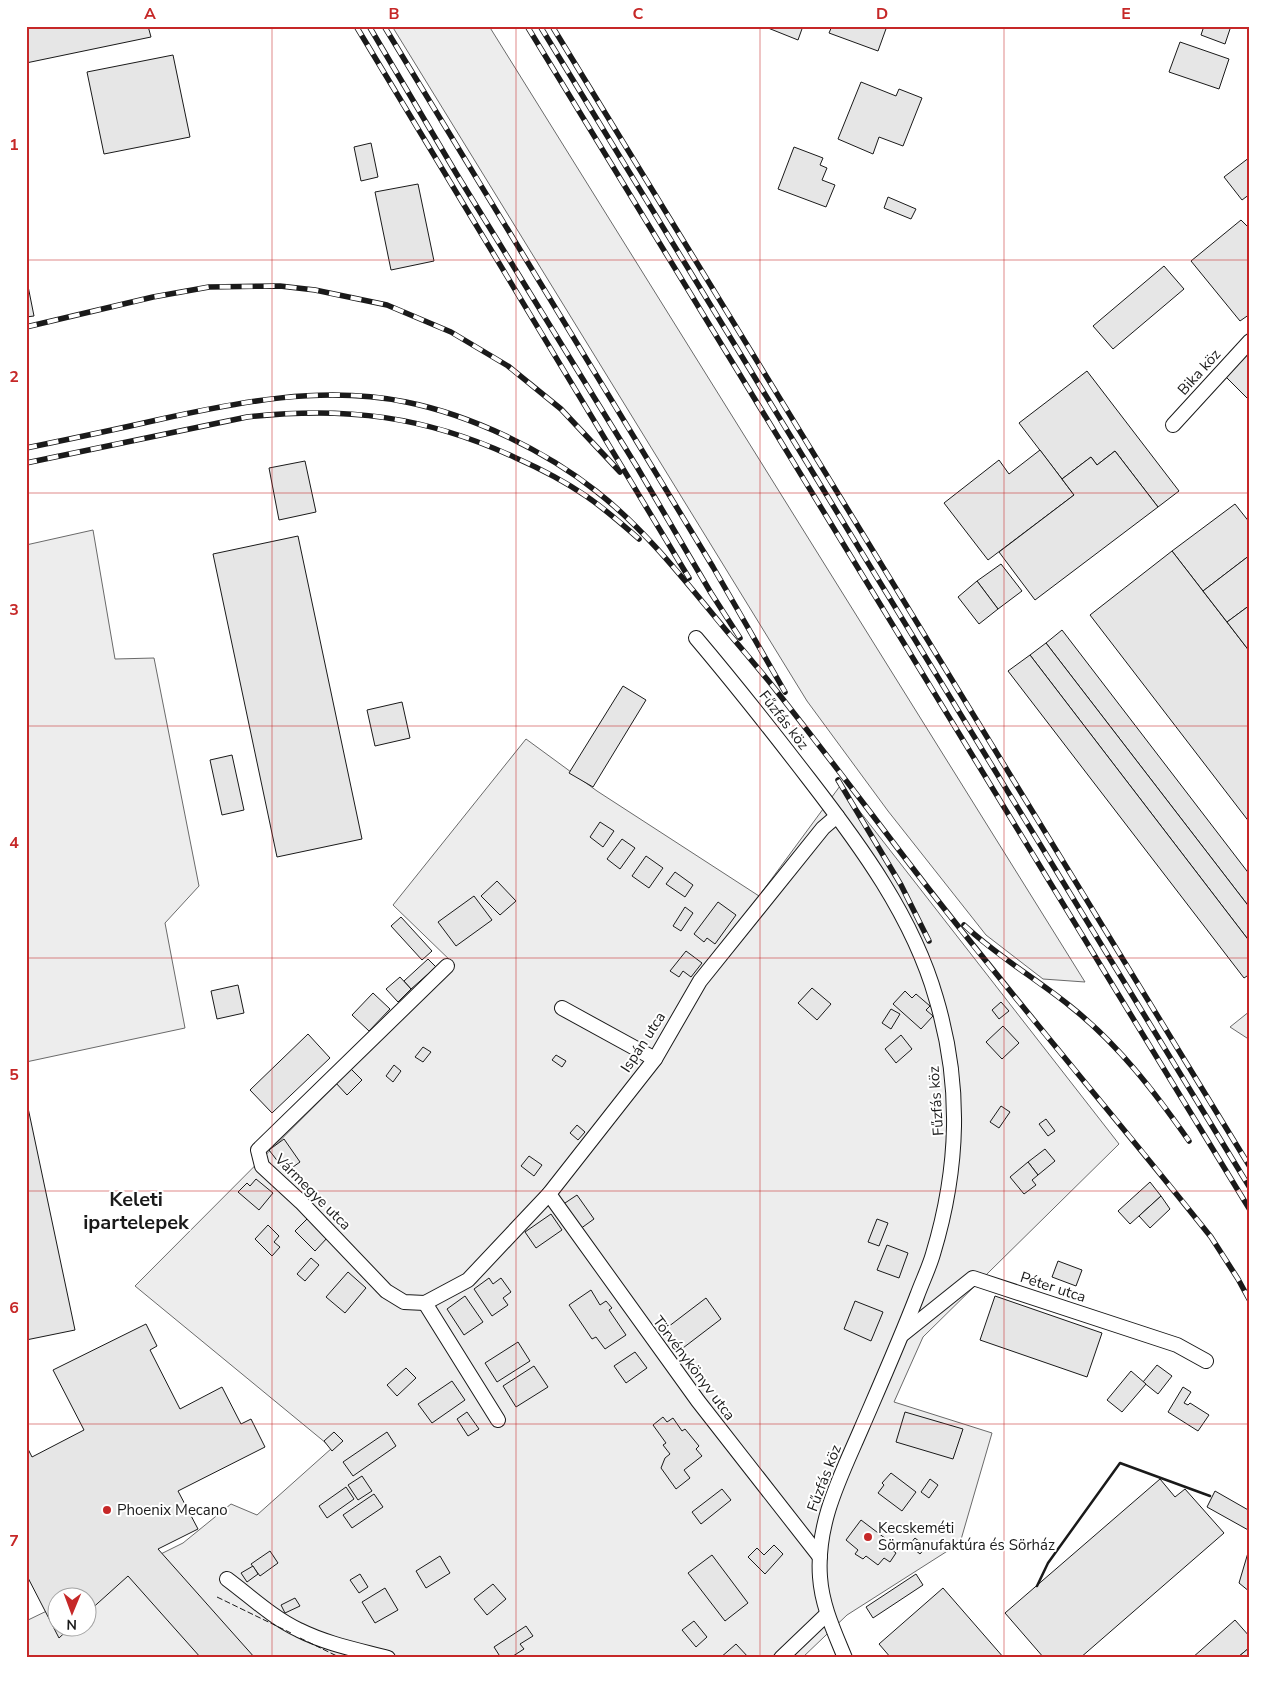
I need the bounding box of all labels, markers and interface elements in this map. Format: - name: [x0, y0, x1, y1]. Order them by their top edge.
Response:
- text: A: [144, 3, 156, 25]
- text: B: [388, 3, 400, 25]
- text: C: [633, 3, 644, 25]
- text: D: [876, 3, 888, 25]
- text: E: [1121, 3, 1131, 25]
- text: 1: [9, 134, 19, 156]
- street label: Bika köz: [1173, 345, 1225, 399]
- text: 2: [9, 366, 19, 388]
- text: 3: [9, 599, 19, 621]
- street label: Fűzfás köz: [755, 686, 813, 754]
- text: 4: [9, 832, 19, 854]
- street label: Ispán utca: [616, 1008, 670, 1076]
- text: 5: [9, 1064, 19, 1086]
- street label: Fűzfás köz: [924, 1065, 948, 1137]
- street label: Vármegye utca: [270, 1149, 356, 1235]
- district label: Keleti ipartelepek: [83, 1186, 190, 1236]
- street label: Péter utca: [1018, 1267, 1088, 1307]
- text: 6: [9, 1297, 19, 1319]
- street label: Törvénykönyv utca: [648, 1312, 740, 1424]
- street label: Fűzfás köz: [802, 1442, 846, 1514]
- place label: Phoenix Mecano: [117, 1500, 228, 1520]
- marker: Phoenix Mecano: [101, 1504, 113, 1516]
- place label: Kecskeméti Sörmanufaktúra és Sörház: [878, 1518, 1055, 1555]
- text: 7: [9, 1530, 19, 1552]
- marker: Kecskeméti Sörmanufaktúra és Sörház: [862, 1531, 874, 1543]
- north arrow: [48, 1586, 98, 1636]
- text: N: [66, 1615, 77, 1634]

